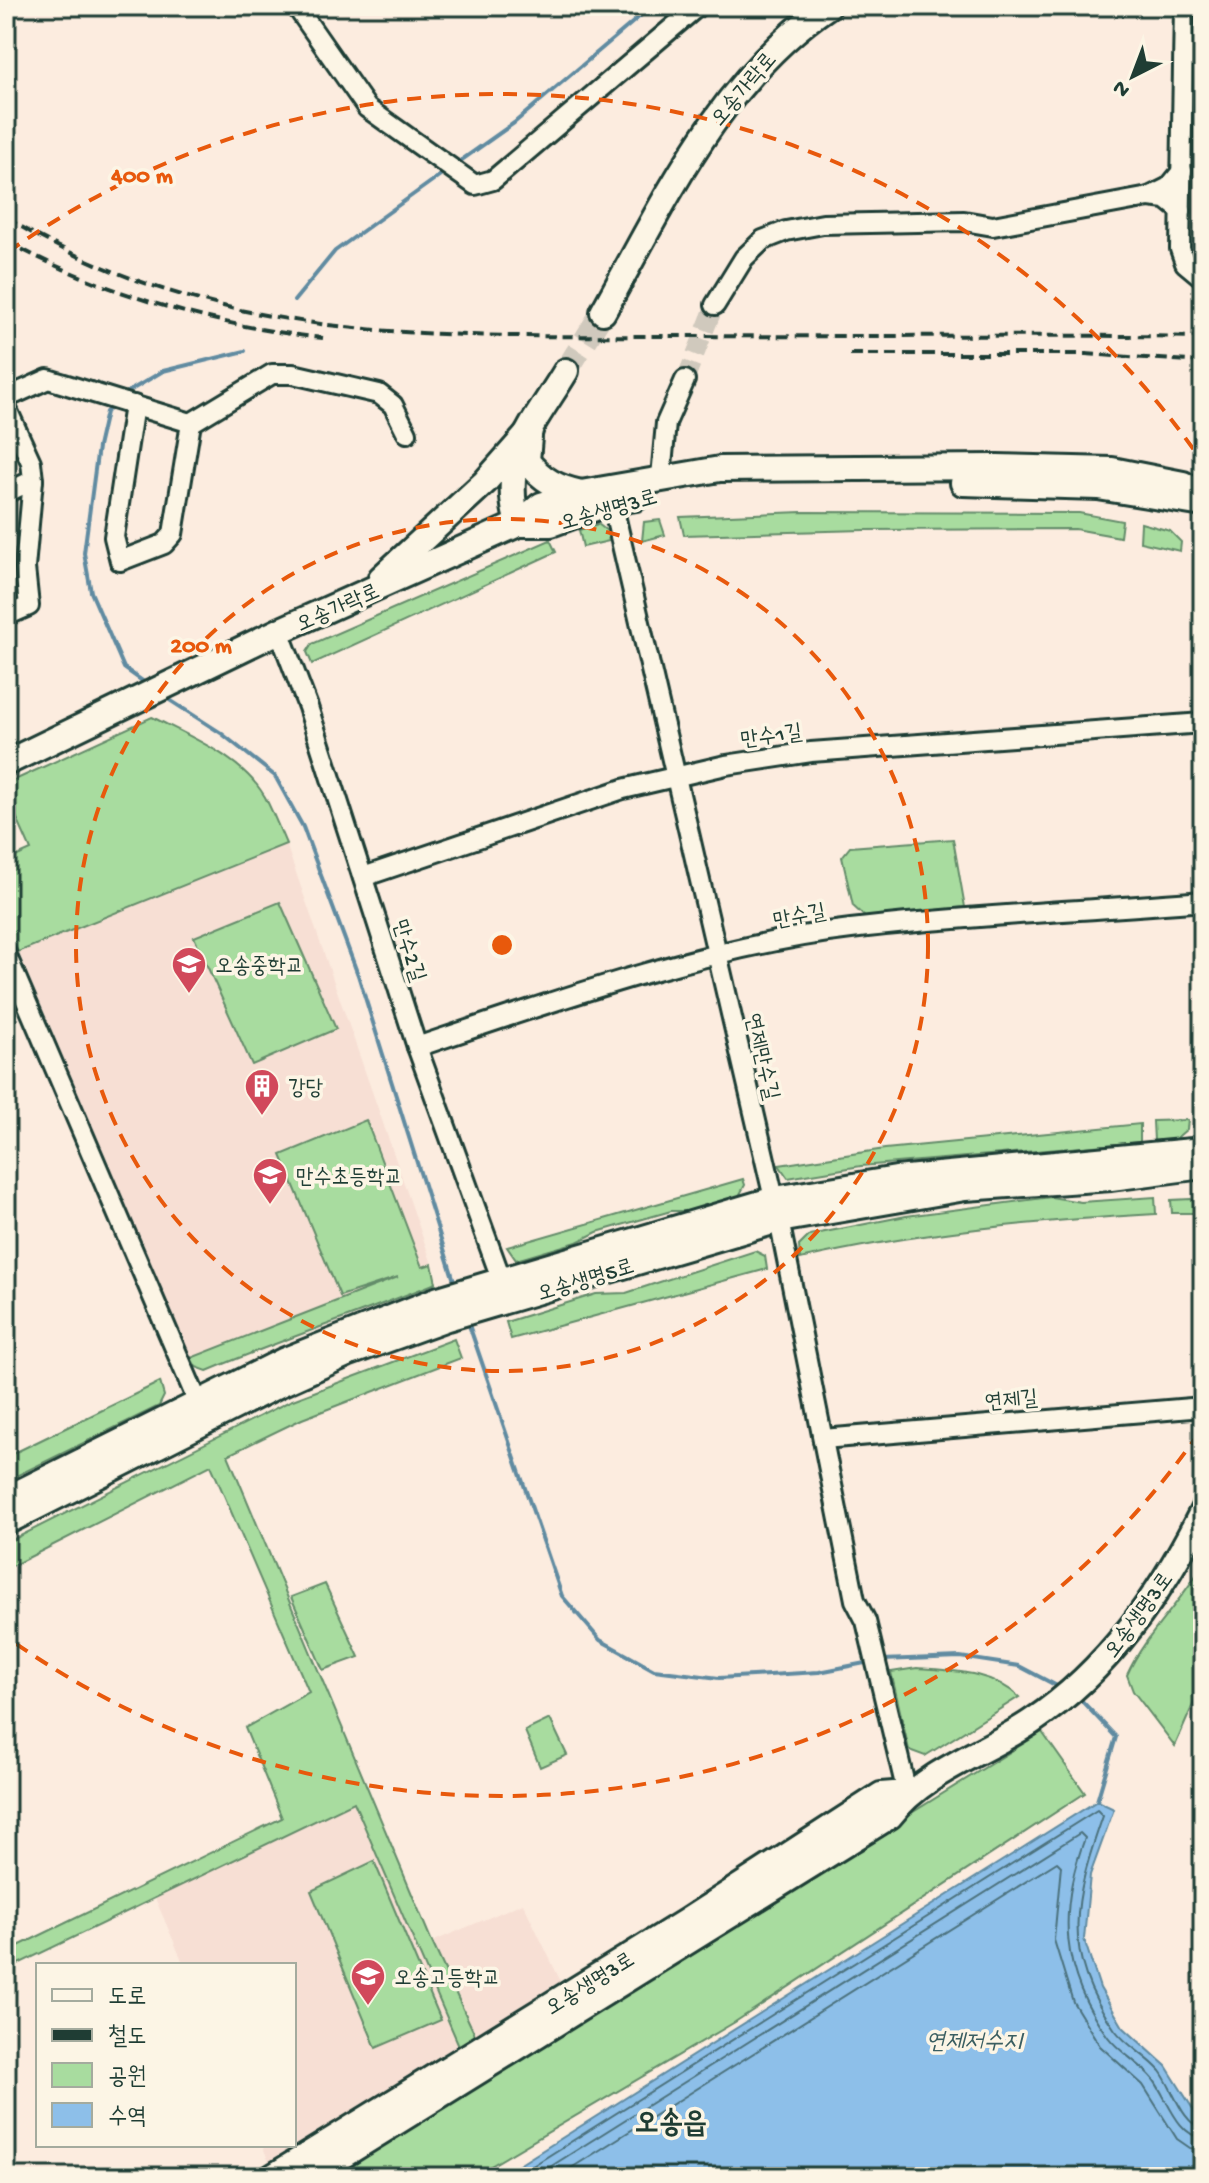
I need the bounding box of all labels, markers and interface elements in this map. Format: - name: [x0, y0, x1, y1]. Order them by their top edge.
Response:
- north arrow: [1093, 36, 1173, 116]
- street label: 오송가락로: [707, 48, 783, 133]
- text: N: [1108, 73, 1136, 102]
- text: 400 m: [110, 163, 173, 192]
- street label: 오송생명3로: [557, 486, 661, 538]
- street label: 오송가락로: [293, 580, 384, 640]
- text: 200 m: [170, 633, 232, 662]
- street label: 만수1길: [739, 721, 804, 755]
- street label: 만수길: [771, 900, 829, 936]
- street label: 만수2길: [385, 917, 430, 986]
- centre of rings: [488, 931, 516, 959]
- school or university icon: 오송중학교: [170, 945, 208, 995]
- place label: 오송중학교: [215, 955, 304, 981]
- street label: 연제만수길: [737, 1011, 783, 1103]
- building icon: 강당: [243, 1067, 281, 1117]
- place label: 강당: [288, 1077, 323, 1103]
- school or university icon: 만수초등학교: [251, 1156, 289, 1206]
- place label: 만수초등학교: [296, 1166, 402, 1192]
- street label: 오송생명5로: [535, 1255, 638, 1309]
- street label: 연제길: [984, 1387, 1039, 1417]
- street label: 오송생명3로: [1100, 1568, 1180, 1664]
- street label: 오송생명3로: [542, 1948, 640, 2023]
- school or university icon: 오송고등학교: [349, 1957, 387, 2007]
- legend: [36, 1963, 296, 2147]
- place label: 오송고등학교: [394, 1967, 500, 1993]
- text: 도로: [108, 1984, 147, 2013]
- text: 철도: [108, 2024, 147, 2053]
- water label: 연제저수지: [926, 2029, 1025, 2058]
- text: 공원: [108, 2064, 147, 2093]
- text: 수역: [108, 2104, 147, 2133]
- district label: 오송읍: [635, 2107, 707, 2143]

